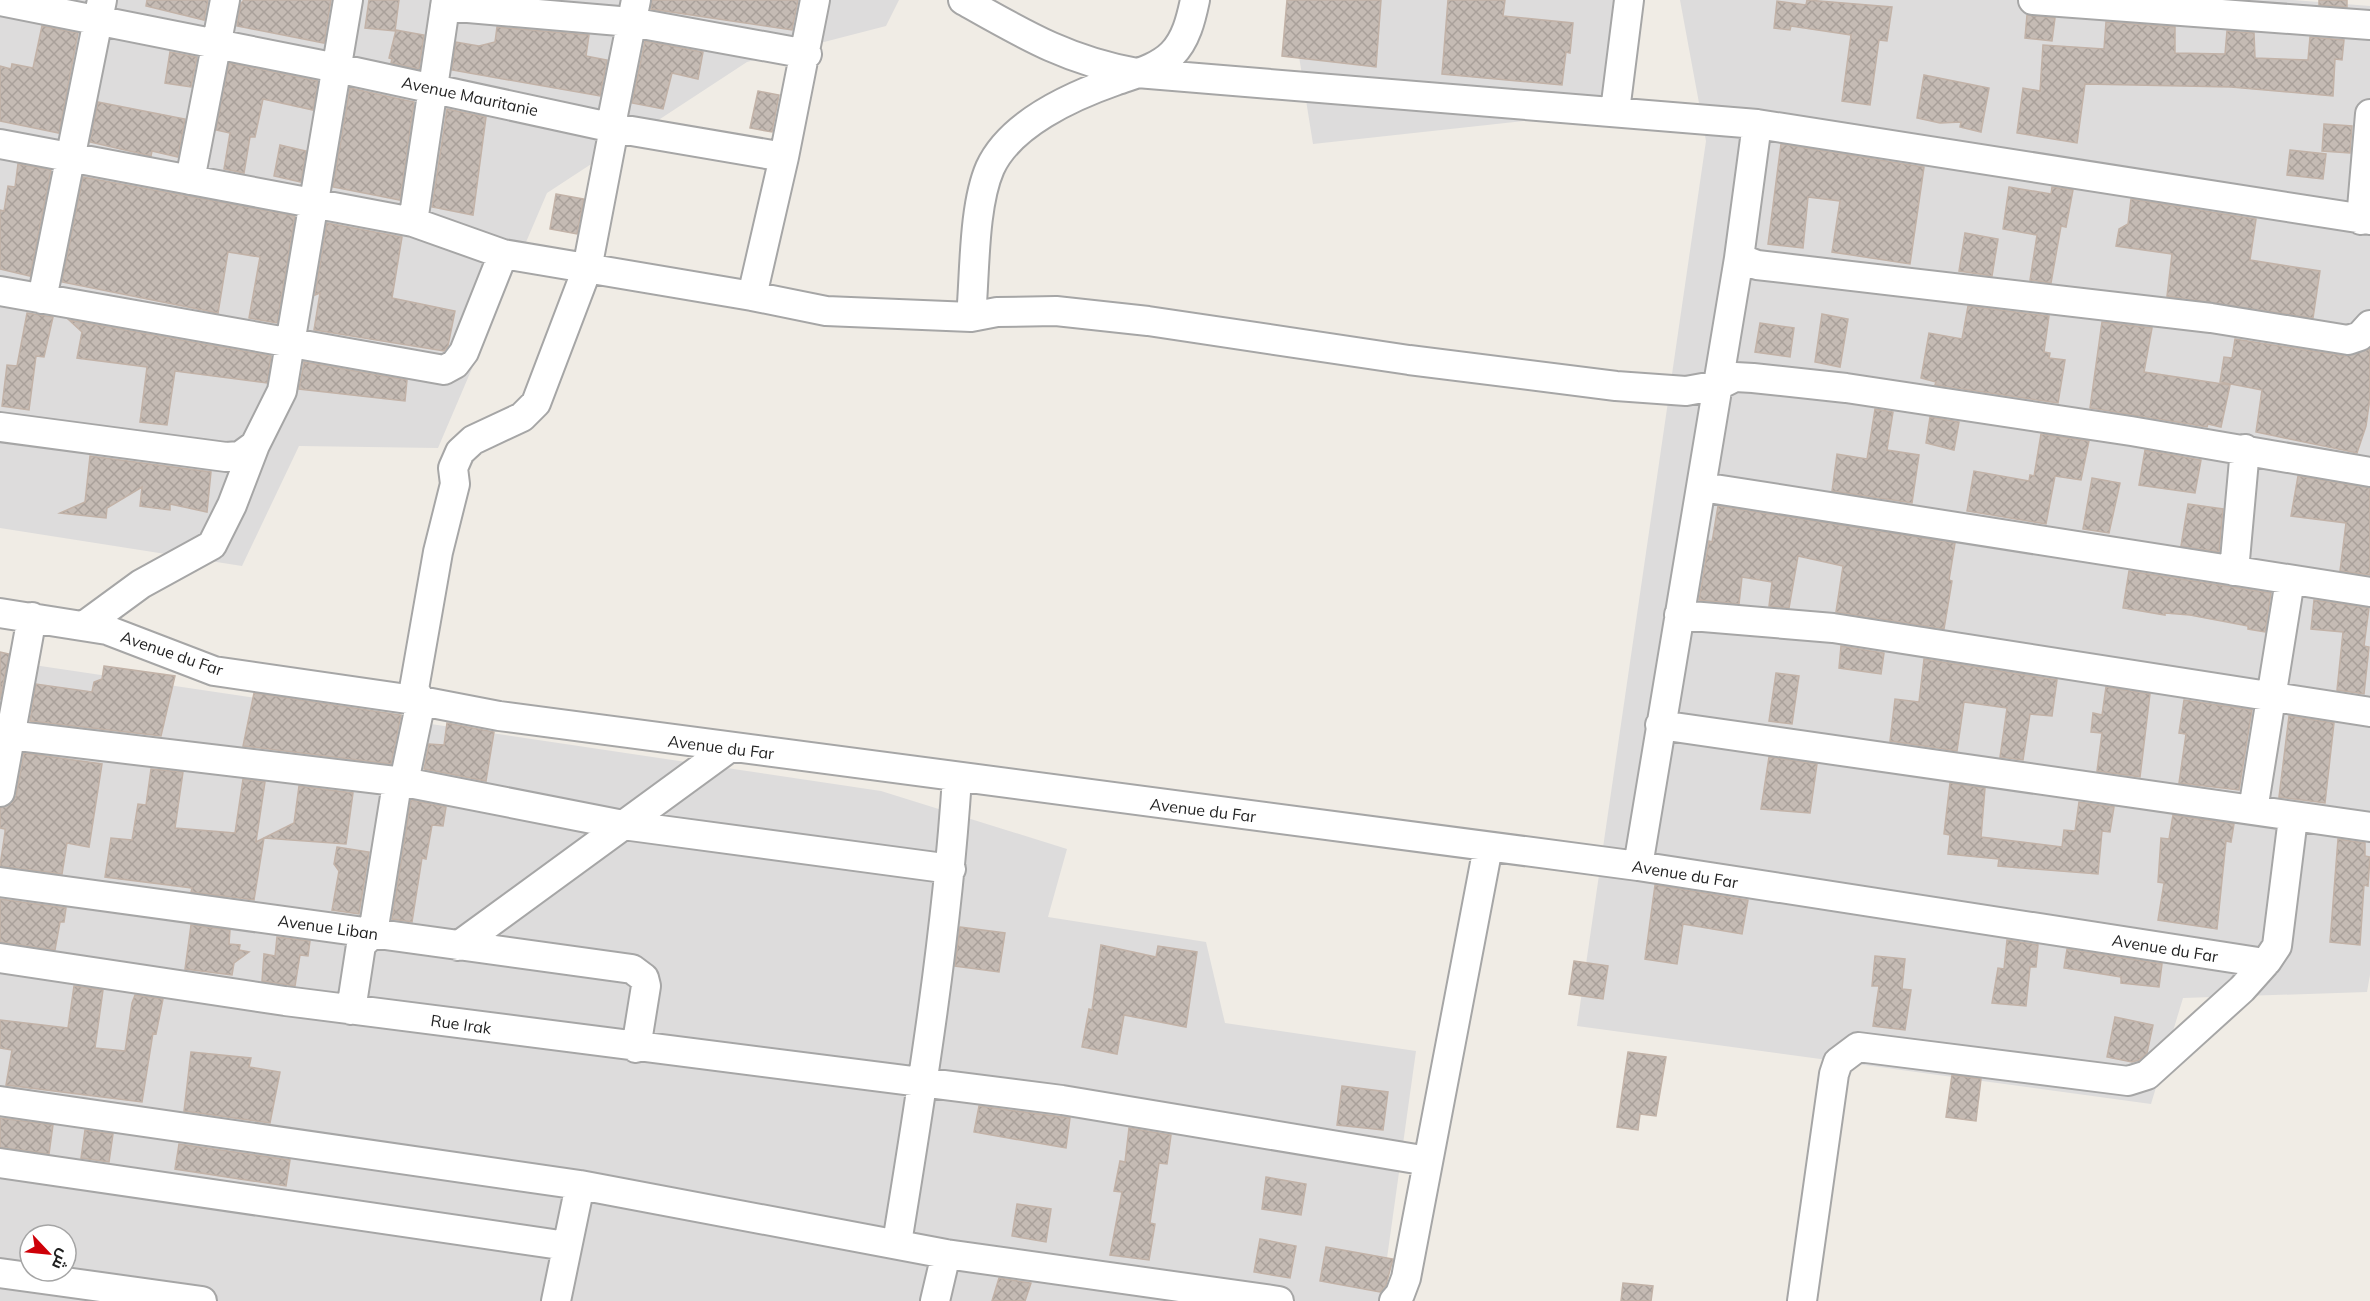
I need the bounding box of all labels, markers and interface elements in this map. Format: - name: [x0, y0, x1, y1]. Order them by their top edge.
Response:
- street label: Avenue Mauritanie: [400, 72, 540, 120]
- street label: Avenue du Far: [118, 626, 226, 680]
- street label: Avenue du Far: [667, 731, 776, 763]
- street label: Avenue du Far: [1149, 794, 1258, 826]
- street label: Avenue du Far: [1631, 856, 1740, 892]
- street label: Avenue Liban: [277, 910, 379, 944]
- street label: Avenue du Far: [2111, 930, 2220, 966]
- street label: Rue Irak: [429, 1010, 493, 1038]
- north arrow: [18, 1223, 78, 1283]
- text: ش: [48, 1246, 75, 1273]

